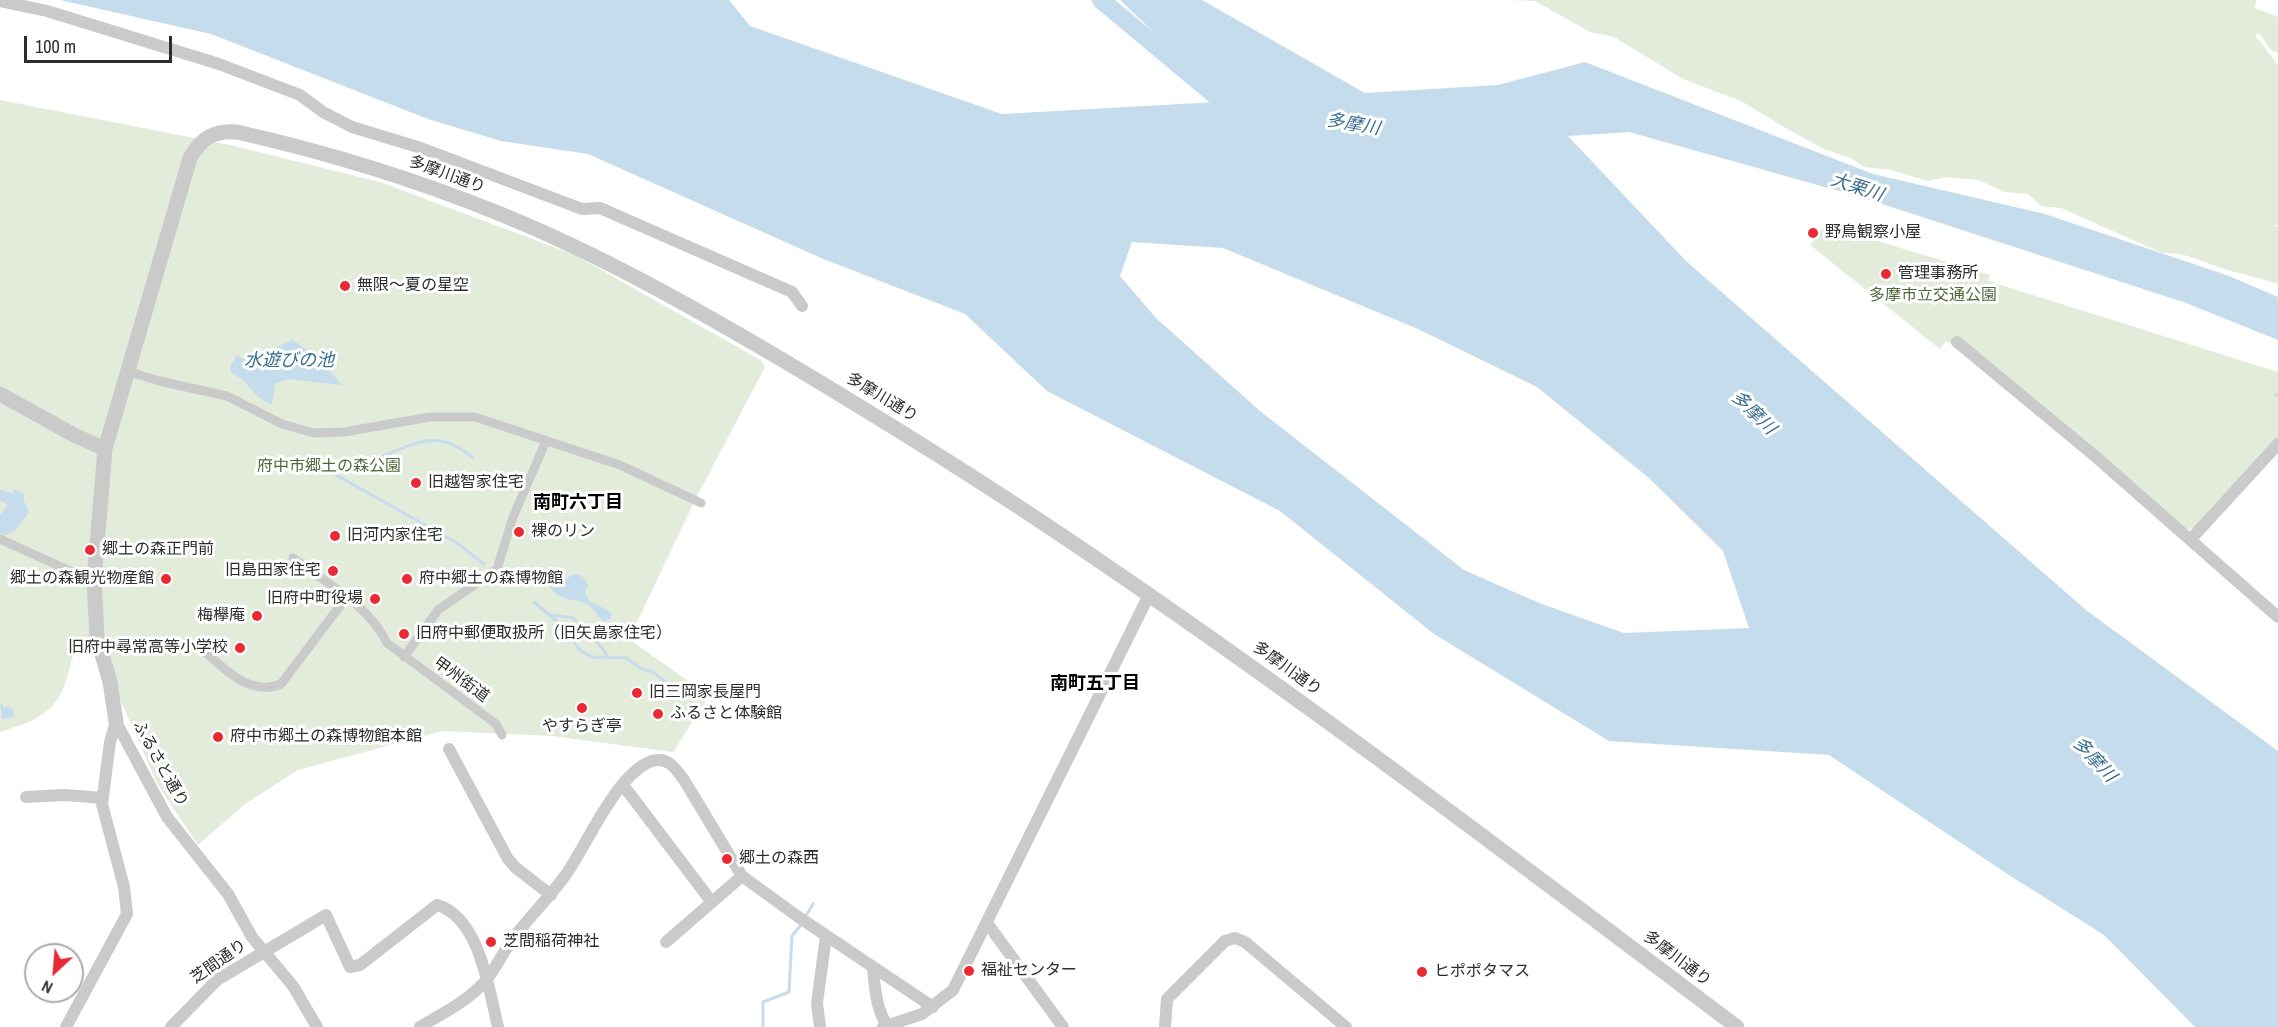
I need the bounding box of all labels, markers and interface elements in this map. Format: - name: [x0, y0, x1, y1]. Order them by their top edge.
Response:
- scale bar: [27, 24, 176, 62]
- text: 100 m: [35, 34, 76, 59]
- water label: 多摩川: [1325, 110, 1381, 140]
- street label: 多摩川通り: [406, 152, 488, 198]
- water label: 大栗川: [1828, 169, 1886, 207]
- place label: 野鳥観察小屋: [1825, 223, 1921, 243]
- marker: 野鳥観察小屋: [1806, 226, 1820, 240]
- place label: 管理事務所: [1898, 264, 1978, 284]
- marker: 管理事務所: [1879, 267, 1893, 281]
- place label: 無限～夏の星空: [357, 276, 469, 296]
- marker: 無限～夏の星空: [338, 279, 352, 293]
- park label: 多摩市立交通公園: [1869, 286, 1997, 306]
- water label: 水遊びの池: [244, 350, 334, 372]
- street label: 多摩川通り: [843, 369, 921, 427]
- water label: 多摩川: [1726, 386, 1780, 440]
- park label: 府中市郷土の森公園: [257, 457, 401, 477]
- place label: 旧越智家住宅: [428, 473, 524, 493]
- marker: 旧越智家住宅: [409, 476, 423, 490]
- district label: 南町六丁目: [533, 492, 623, 514]
- place label: 裸のリン: [531, 522, 595, 542]
- marker: 裸のリン: [512, 525, 526, 539]
- place label: 旧河内家住宅: [347, 526, 443, 546]
- marker: 旧河内家住宅: [328, 529, 342, 543]
- place label: 郷土の森正門前: [102, 540, 214, 560]
- marker: 郷土の森正門前: [83, 543, 97, 557]
- place label: 旧島田家住宅: [225, 561, 321, 581]
- marker: 旧島田家住宅: [326, 564, 340, 578]
- place label: 郷土の森観光物産館: [10, 569, 154, 589]
- place label: 府中郷土の森博物館: [419, 569, 563, 589]
- marker: 郷土の森観光物産館: [159, 572, 173, 586]
- marker: 府中郷土の森博物館: [400, 572, 414, 586]
- place label: 旧府中町役場: [267, 589, 363, 609]
- marker: 旧府中町役場: [368, 592, 382, 606]
- place label: 梅欅庵: [197, 606, 245, 626]
- marker: 梅欅庵: [250, 609, 264, 623]
- place label: 旧府中郵便取扱所（旧矢島家住宅）: [416, 624, 672, 644]
- marker: 旧府中郵便取扱所（旧矢島家住宅）: [397, 627, 411, 641]
- place label: 旧府中尋常高等小学校: [68, 638, 228, 658]
- street label: 多摩川通り: [1249, 638, 1325, 700]
- marker: 旧府中尋常高等小学校: [233, 641, 247, 655]
- street label: 甲州街道: [429, 653, 493, 707]
- district label: 南町五丁目: [1050, 673, 1140, 695]
- place label: 旧三岡家長屋門: [649, 683, 761, 703]
- marker: 旧三岡家長屋門: [630, 686, 644, 700]
- marker: やすらぎ亭: [575, 701, 589, 715]
- place label: ふるさと体験館: [670, 704, 782, 724]
- marker: ふるさと体験館: [651, 707, 665, 721]
- street label: ふるさと通り: [128, 717, 192, 811]
- place label: やすらぎ亭: [542, 717, 622, 737]
- place label: 府中市郷土の森博物館本館: [230, 727, 422, 747]
- marker: 府中市郷土の森博物館本館: [211, 730, 225, 744]
- water label: 多摩川: [2068, 733, 2120, 787]
- place label: 郷土の森西: [739, 849, 819, 869]
- marker: 郷土の森西: [720, 852, 734, 866]
- street label: 多摩川通り: [1639, 927, 1715, 991]
- place label: 芝間稲荷神社: [503, 932, 599, 952]
- marker: 芝間稲荷神社: [484, 935, 498, 949]
- street label: 芝間通り: [187, 936, 251, 988]
- north arrow: [24, 943, 84, 1003]
- place label: 福祉センター: [981, 961, 1077, 981]
- place label: ヒポポタマス: [1434, 962, 1530, 982]
- marker: 福祉センター: [962, 964, 976, 978]
- marker: ヒポポタマス: [1415, 965, 1429, 979]
- text: N: [38, 975, 56, 999]

